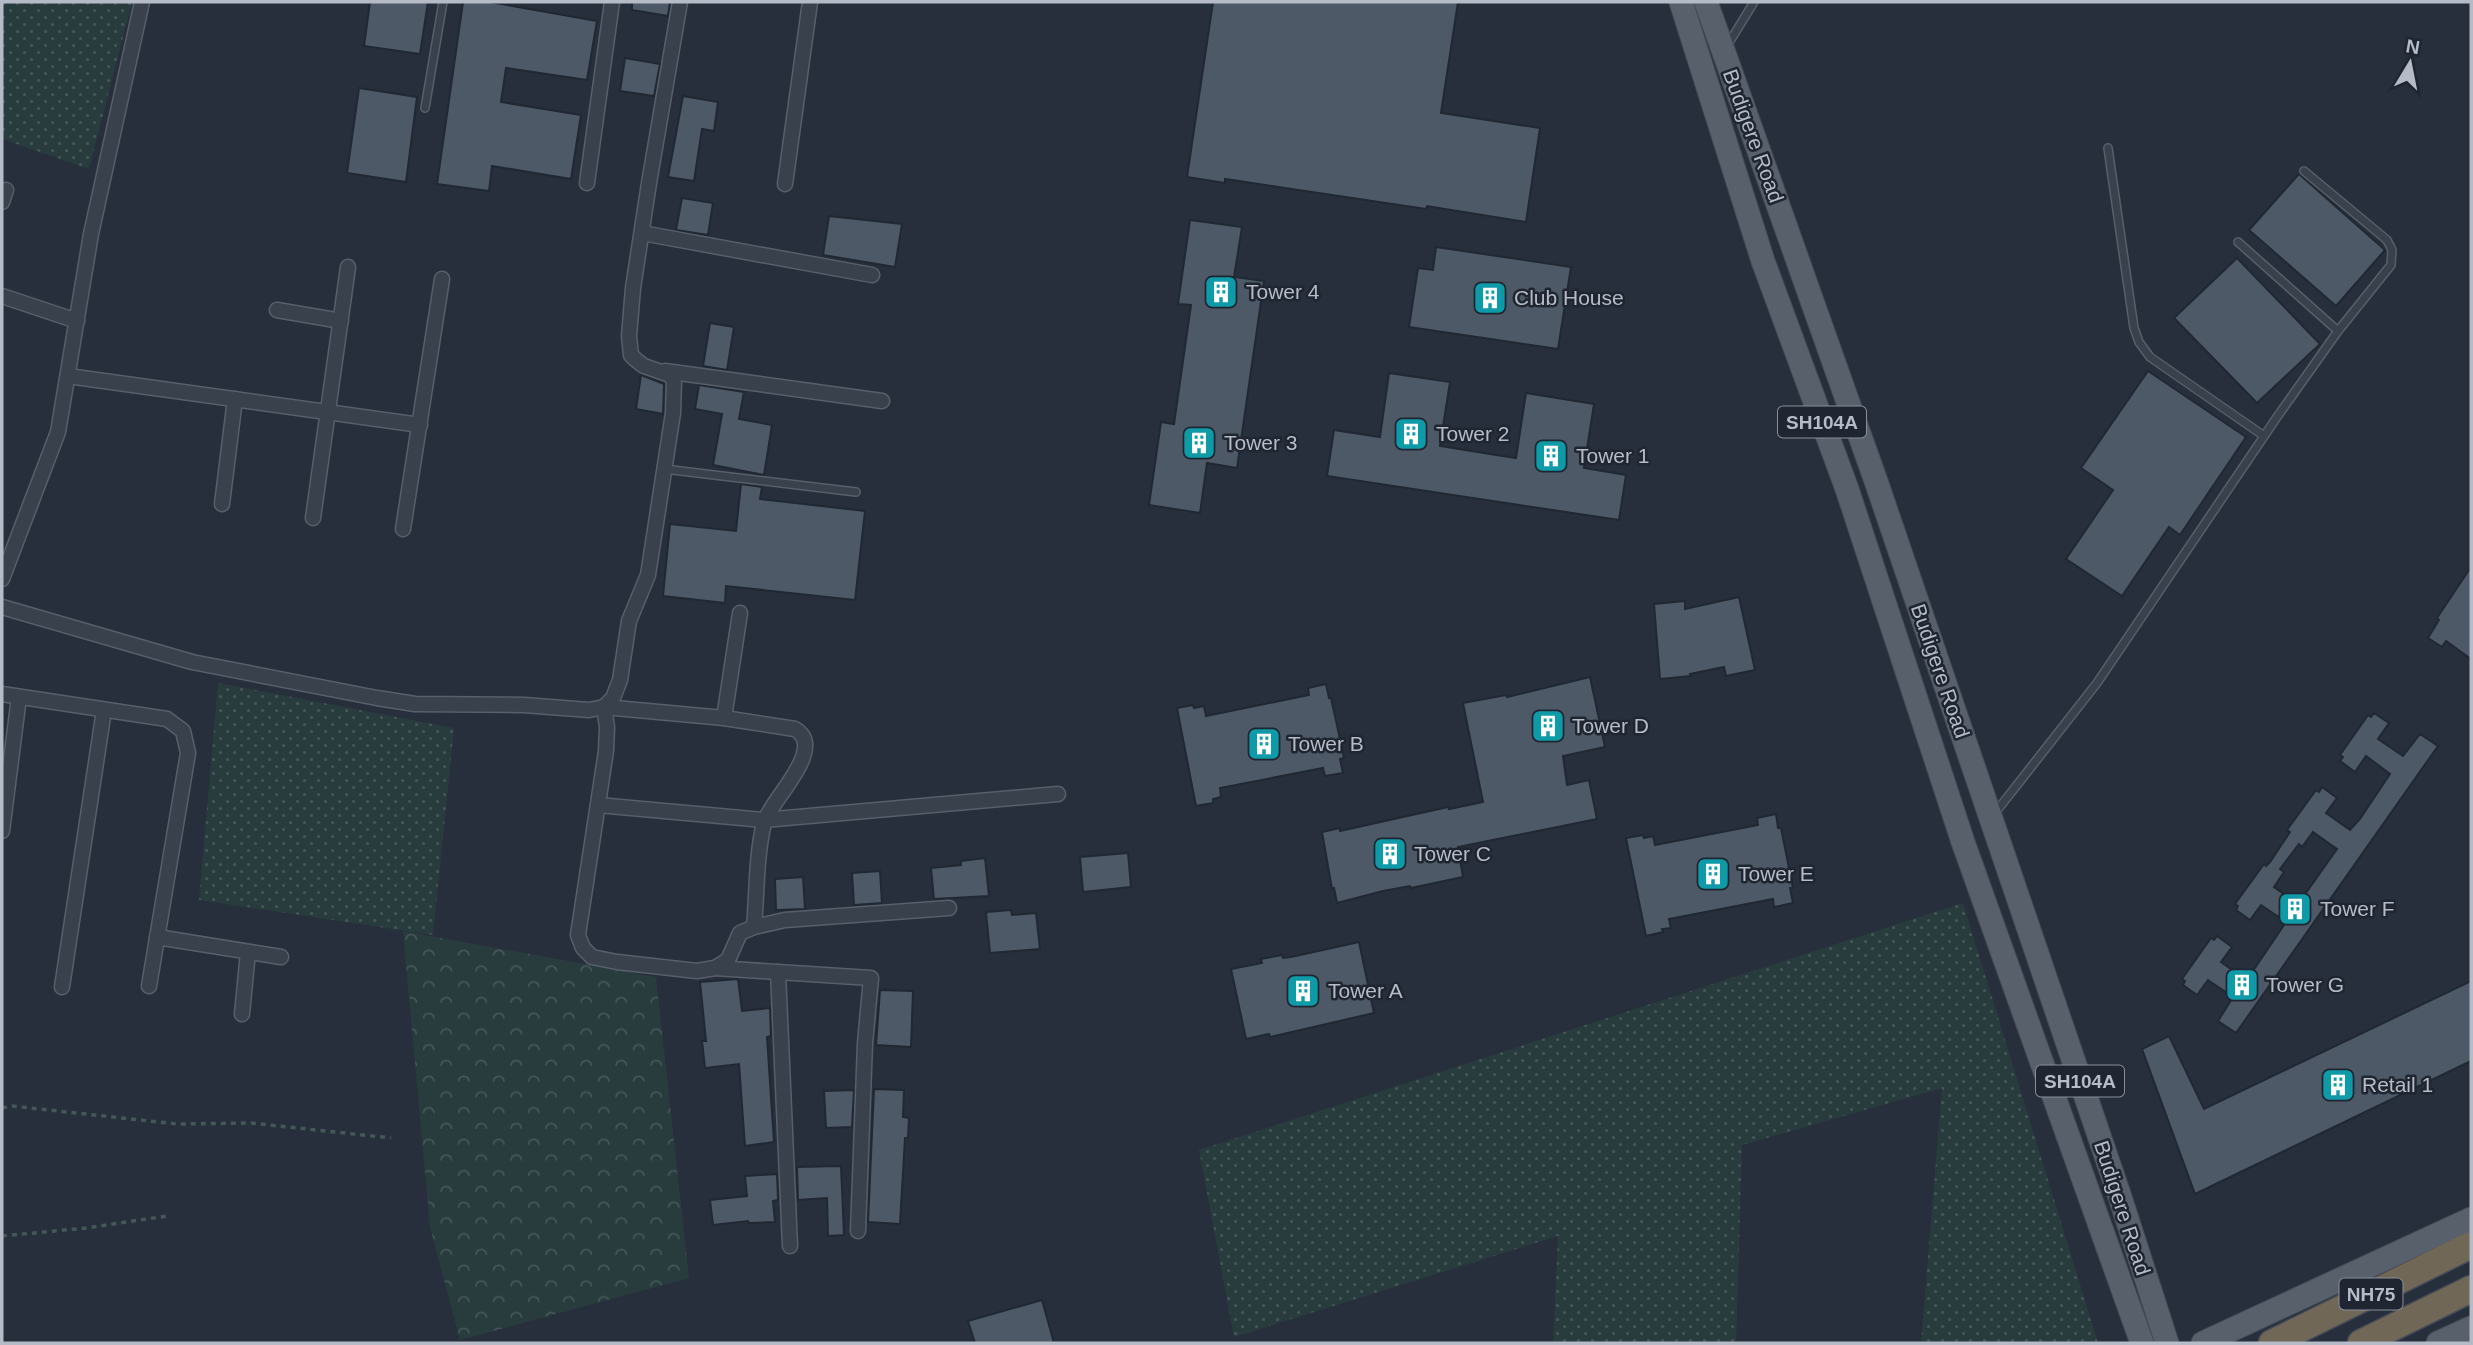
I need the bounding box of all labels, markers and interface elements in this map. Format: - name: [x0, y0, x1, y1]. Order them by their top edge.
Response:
- north arrow: [2375, 28, 2445, 98]
- text: N: [2404, 35, 2421, 58]
- street label: Budigere Road: [1719, 66, 1788, 206]
- building icon: Tower 4: [1202, 273, 1240, 311]
- building icon: Club House: [1471, 279, 1509, 317]
- place label: Tower 4: [1246, 280, 1320, 303]
- place label: Club House: [1514, 286, 1624, 309]
- road number: SH104A: [1778, 406, 1866, 438]
- building icon: Tower 2: [1392, 415, 1430, 453]
- place label: Tower 2: [1436, 422, 1510, 445]
- building icon: Tower 3: [1180, 424, 1218, 462]
- place label: Tower 3: [1224, 431, 1298, 454]
- building icon: Tower 1: [1532, 437, 1570, 475]
- place label: Tower 1: [1576, 444, 1650, 467]
- street label: Budigere Road: [1907, 601, 1974, 741]
- building icon: Tower D: [1529, 707, 1567, 745]
- place label: Tower D: [1572, 714, 1649, 737]
- building icon: Tower B: [1245, 725, 1283, 763]
- place label: Tower B: [1288, 732, 1364, 755]
- building icon: Tower C: [1371, 835, 1409, 873]
- place label: Tower C: [1414, 842, 1491, 865]
- building icon: Tower E: [1694, 855, 1732, 893]
- place label: Tower E: [1738, 862, 1814, 885]
- building icon: Tower F: [2276, 890, 2314, 928]
- place label: Tower F: [2320, 897, 2395, 920]
- building icon: Tower G: [2223, 966, 2261, 1004]
- building icon: Tower A: [1284, 972, 1322, 1010]
- place label: Tower G: [2266, 973, 2344, 996]
- place label: Tower A: [1328, 979, 1403, 1002]
- road number: SH104A: [2036, 1065, 2124, 1096]
- building icon: Retail 1: [2319, 1066, 2357, 1104]
- place label: Retail 1: [2362, 1073, 2433, 1096]
- street label: Budigere Road: [2090, 1138, 2155, 1278]
- road number: NH75: [2340, 1278, 2402, 1310]

